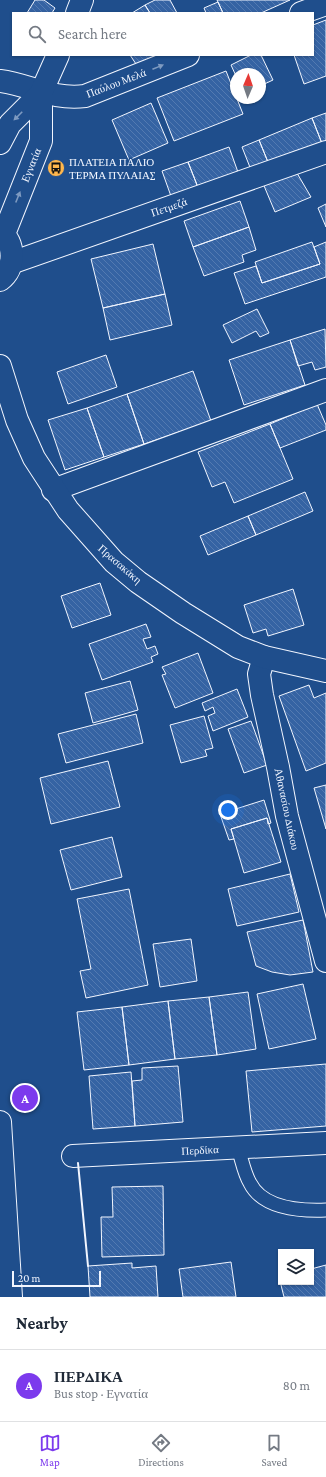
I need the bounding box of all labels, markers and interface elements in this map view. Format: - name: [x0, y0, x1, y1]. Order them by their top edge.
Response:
- search box: [12, 12, 314, 56]
- icon: search: [26, 23, 48, 45]
- text: Search here: [58, 26, 127, 42]
- one-way arrow: [152, 64, 163, 70]
- street label: Παύλου Μελά: [84, 66, 148, 100]
- north arrow: [230, 68, 266, 104]
- one-way arrow: [13, 111, 23, 121]
- street label: Εγνατία: [19, 146, 43, 184]
- place label: ΠΛΑΤΕΙΑ ΠΑΛΙΟ ΤΕΡΜΑ ΠΥΛΑΙΑΣ: [69, 156, 155, 181]
- bus stop icon: ΠΛΑΤΕΙΑ ΠΑΛΙΟ ΤΕΡΜΑ ΠΥΛΑΙΑΣ: [46, 158, 66, 178]
- one-way arrow: [16, 191, 22, 203]
- street label: Πετμεζά: [149, 195, 189, 220]
- street label: Πρασακάκη: [96, 542, 144, 586]
- street label: Αθανασίου Διάκου: [272, 767, 302, 852]
- your location: [218, 800, 238, 820]
- pin: A: [12, 1083, 38, 1113]
- street label: Περδίκα: [181, 1143, 219, 1157]
- map controls: [278, 1249, 314, 1285]
- button: layers: [278, 1249, 314, 1285]
- scale bar: [12, 1269, 101, 1288]
- text: 20 m: [18, 1272, 40, 1284]
- text: Nearby: [16, 1314, 68, 1333]
- text: ΠΕΡΔΙΚΑ: [54, 1369, 123, 1385]
- text: A: [25, 1378, 33, 1393]
- text: 80 m: [283, 1378, 310, 1393]
- text: Bus stop · Εγνατία: [54, 1386, 148, 1401]
- tab: Map: [39, 1432, 61, 1468]
- tab: Directions: [138, 1432, 184, 1468]
- tab: Saved: [261, 1432, 287, 1468]

